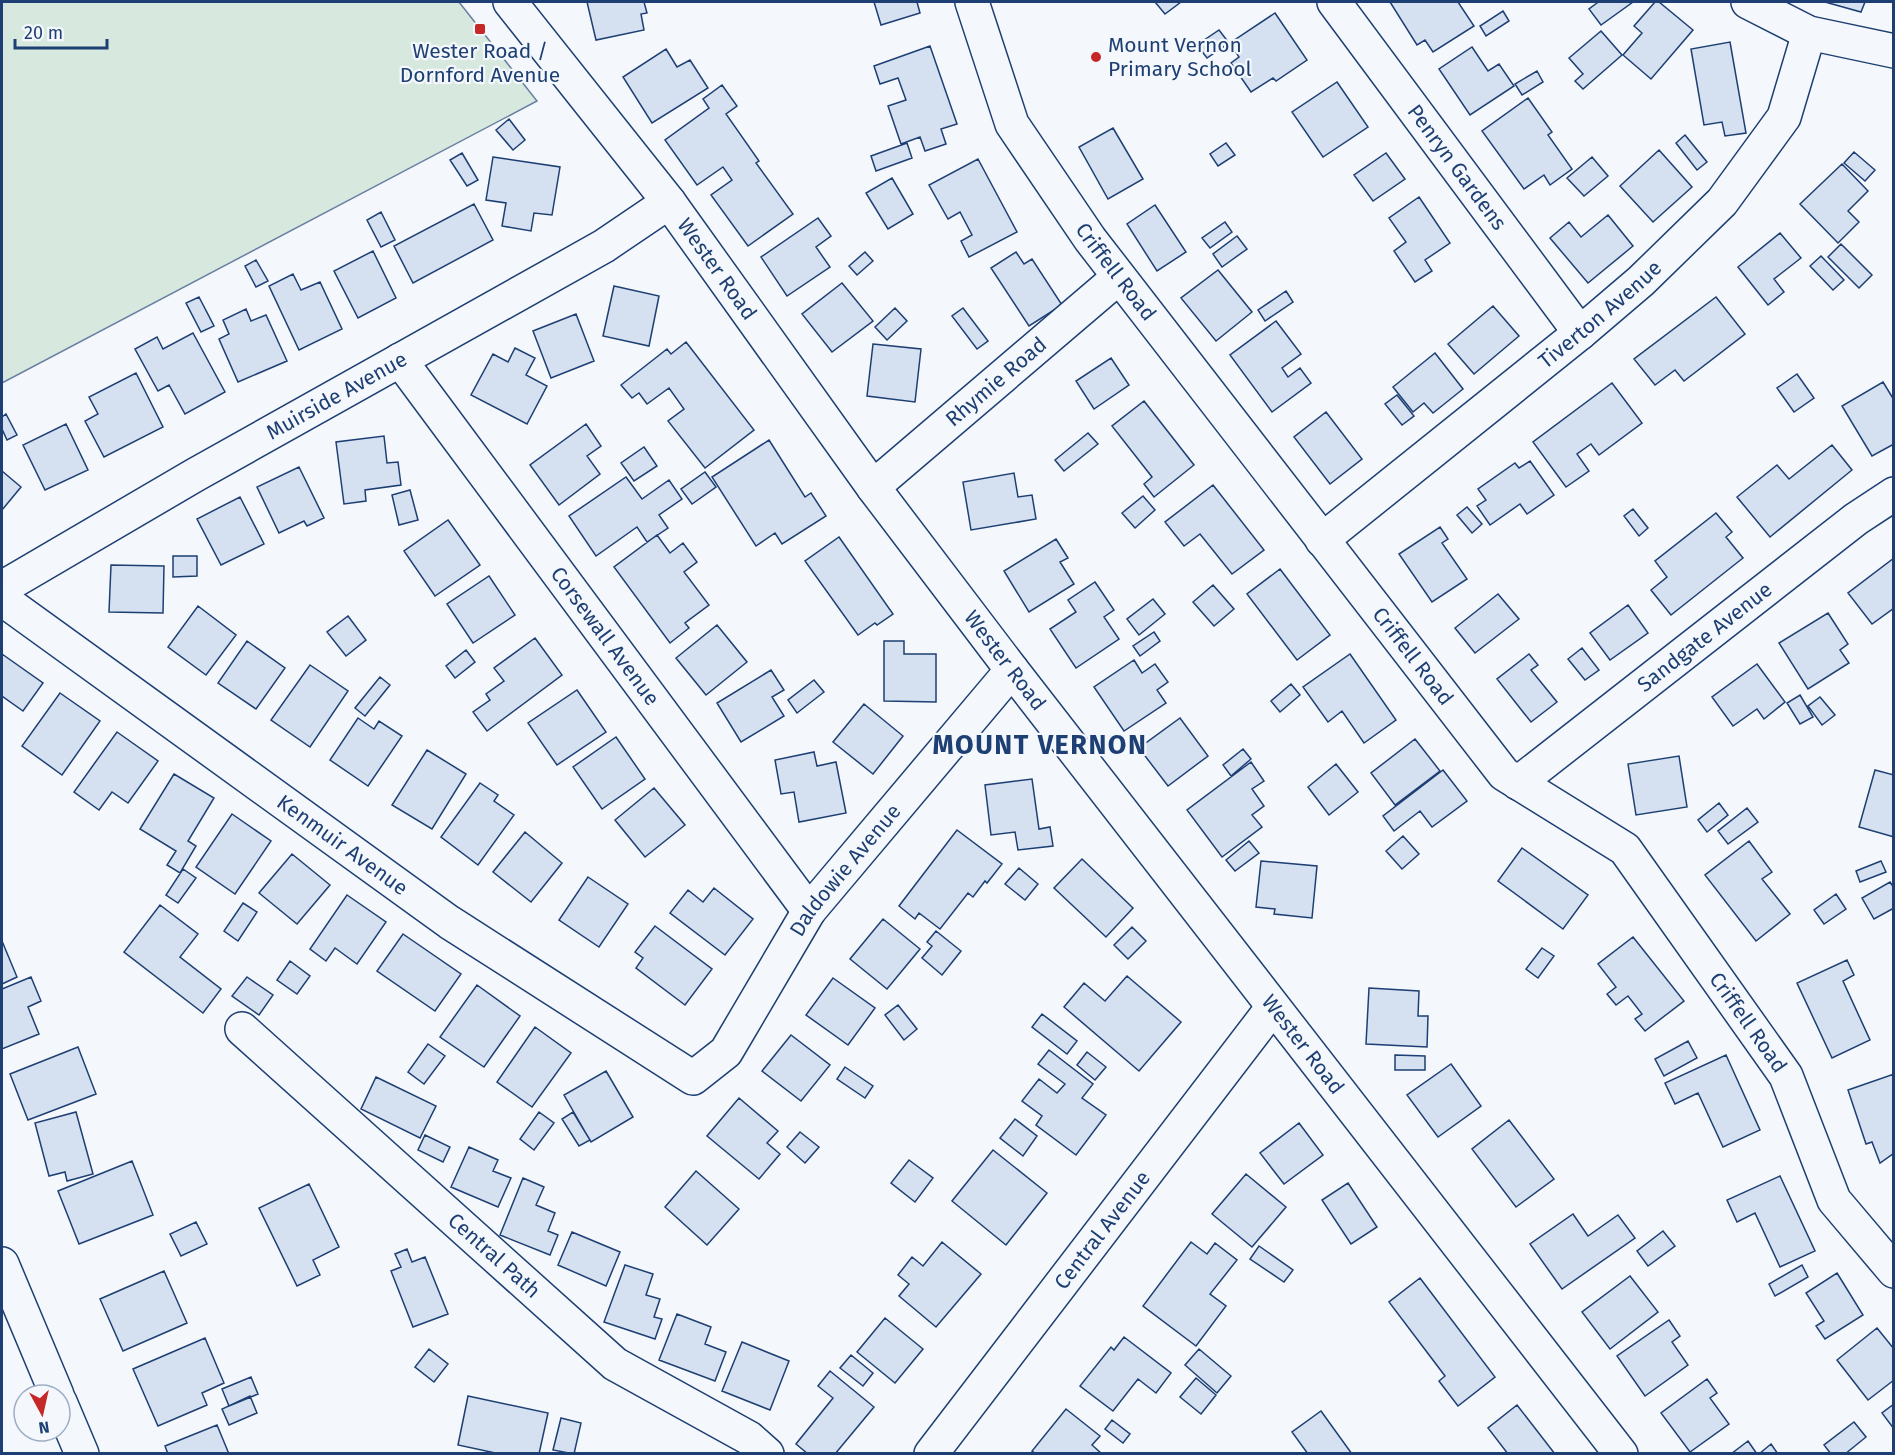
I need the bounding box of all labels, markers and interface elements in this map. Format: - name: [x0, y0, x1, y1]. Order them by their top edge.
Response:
- scale bar: [15, 12, 106, 50]
- text: 20 m: [24, 22, 63, 44]
- marker: Wester Road / Dornford Avenue: [473, 22, 487, 36]
- place label: Mount Vernon Primary School: [1108, 32, 1252, 82]
- place label: Wester Road / Dornford Avenue: [400, 38, 560, 88]
- marker: Mount Vernon Primary School: [1089, 50, 1103, 64]
- street label: Penryn Gardens: [1402, 99, 1512, 235]
- street label: Wester Road: [672, 213, 762, 325]
- street label: Criffell Road: [1070, 218, 1162, 326]
- street label: Tiverton Avenue: [1533, 255, 1667, 374]
- street label: Rhymie Road: [940, 331, 1052, 432]
- street label: Muirside Avenue: [262, 346, 412, 445]
- street label: Corsewall Avenue: [545, 562, 665, 711]
- street label: Sandgate Avenue: [1632, 576, 1777, 698]
- street label: Criffell Road: [1367, 602, 1459, 711]
- street label: Wester Road: [958, 605, 1052, 716]
- district label: MOUNT VERNON: [933, 729, 1147, 761]
- street label: Kenmuir Avenue: [272, 789, 413, 901]
- street label: Daldowie Avenue: [784, 799, 906, 941]
- street label: Criffell Road: [1704, 967, 1793, 1078]
- street label: Wester Road: [1256, 989, 1350, 1100]
- street label: Central Avenue: [1049, 1165, 1156, 1295]
- street label: Central Path: [443, 1207, 546, 1304]
- north arrow: [12, 1383, 72, 1443]
- text: N: [37, 1417, 51, 1438]

